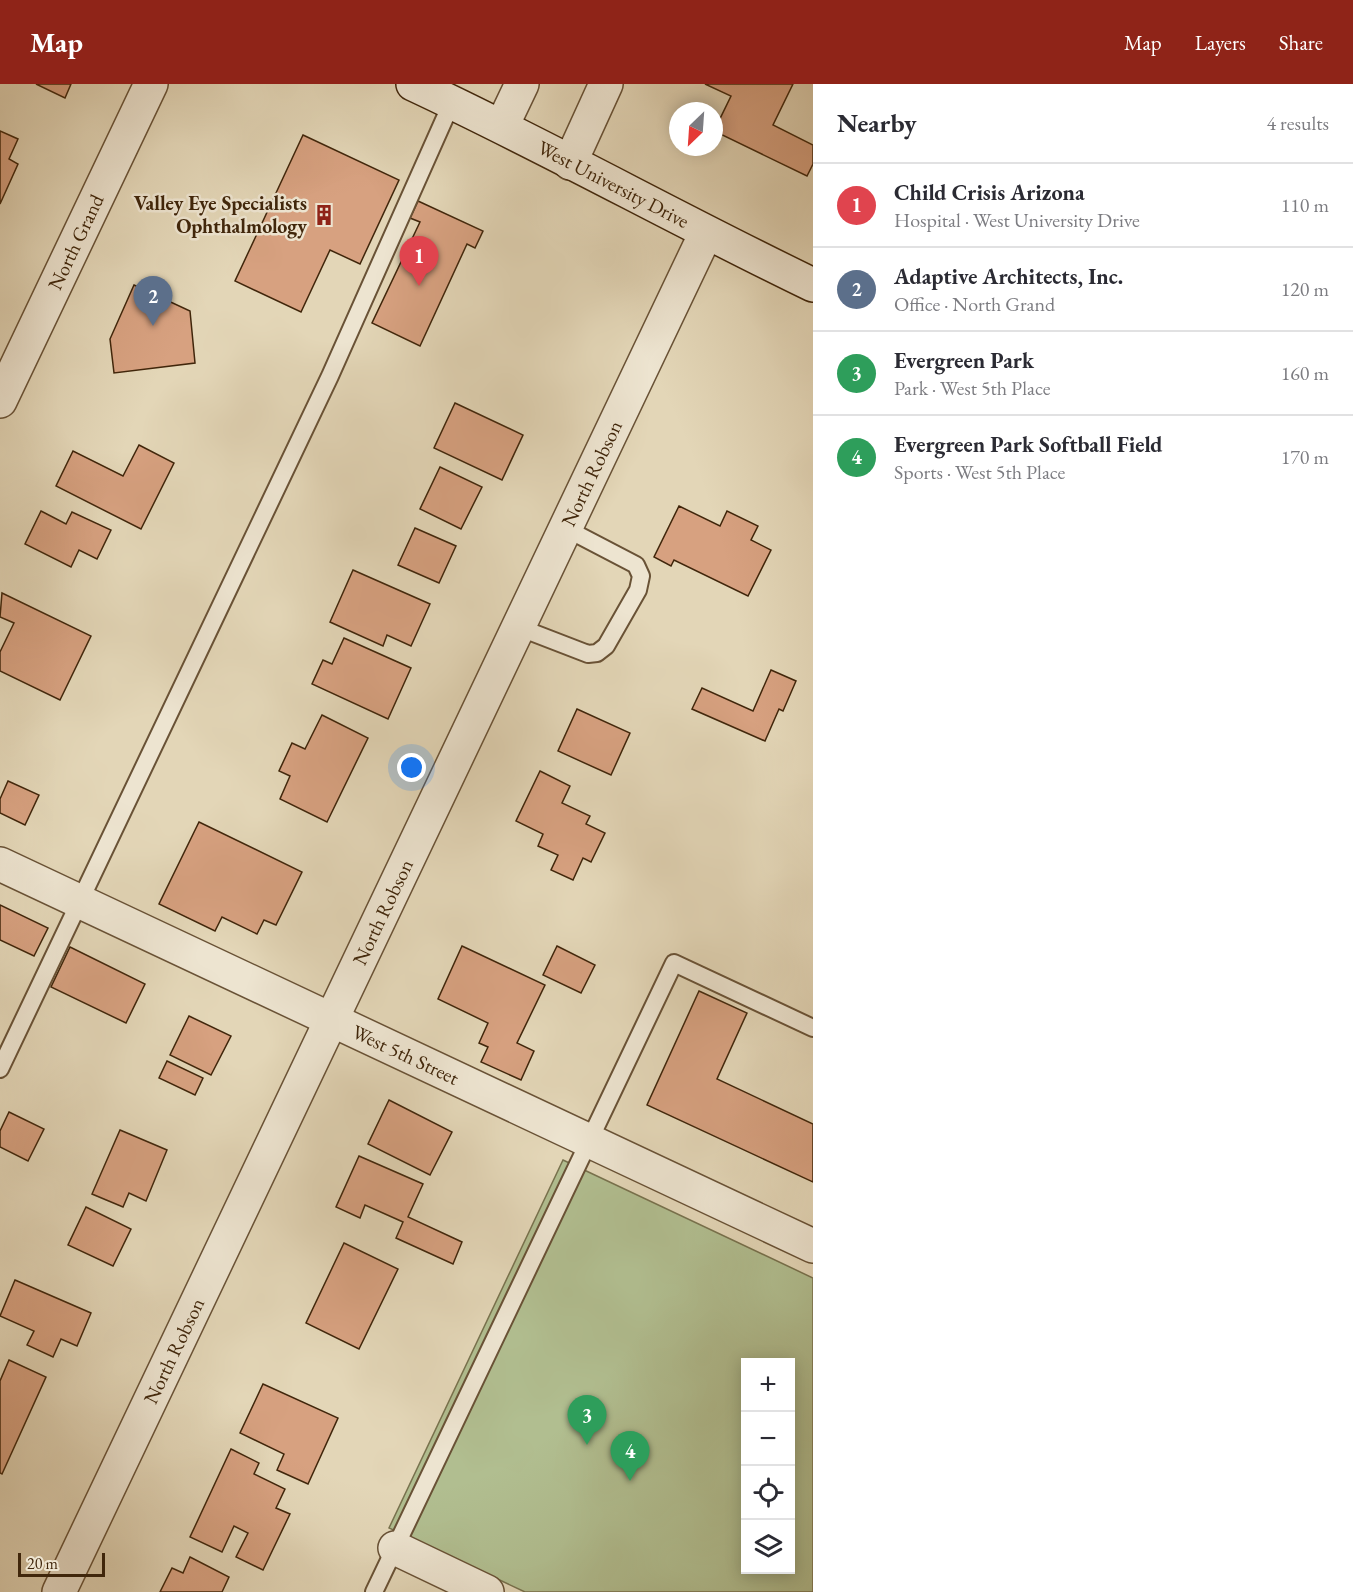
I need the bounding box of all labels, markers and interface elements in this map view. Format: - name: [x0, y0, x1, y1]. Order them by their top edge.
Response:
- text: Map: [30, 24, 83, 60]
- text: Map: [1124, 29, 1162, 56]
- text: Layers: [1195, 29, 1246, 56]
- text: Share: [1279, 29, 1323, 56]
- north arrow: [669, 102, 723, 156]
- text: Nearby: [837, 106, 917, 140]
- text: 4 results: [1266, 110, 1329, 136]
- street label: West University Drive: [533, 134, 694, 234]
- text: Child Crisis Arizona: [894, 178, 1085, 207]
- street label: North Grand: [42, 189, 110, 294]
- place label: Valley Eye Specialists Ophthalmology: [134, 190, 307, 239]
- text: 1: [851, 192, 862, 218]
- text: 110 m: [1281, 192, 1329, 218]
- building icon: Valley Eye Specialists Ophthalmology: [312, 203, 336, 227]
- text: Hospital · West University Drive: [894, 207, 1140, 233]
- pin: 1: [400, 236, 438, 286]
- text: Adaptive Architects, Inc.: [894, 262, 1123, 291]
- pin: 2: [134, 276, 172, 326]
- text: 2: [851, 276, 862, 302]
- text: 120 m: [1281, 276, 1329, 302]
- text: Office · North Grand: [894, 291, 1055, 317]
- text: Evergreen Park: [894, 346, 1034, 375]
- text: 3: [851, 360, 862, 386]
- text: 160 m: [1281, 360, 1329, 386]
- text: Park · West 5th Place: [894, 375, 1050, 401]
- street label: North Robson: [555, 416, 628, 531]
- text: Evergreen Park Softball Field: [894, 430, 1162, 459]
- text: 4: [851, 444, 862, 470]
- text: 170 m: [1281, 444, 1329, 470]
- text: Sports · West 5th Place: [894, 459, 1065, 485]
- your location: [397, 753, 426, 782]
- street label: North Robson: [346, 854, 419, 969]
- street label: West 5th Street: [348, 1018, 464, 1091]
- street label: North Robson: [137, 1293, 210, 1408]
- map controls: [741, 1358, 795, 1574]
- button: +: [741, 1358, 795, 1412]
- pin: 3: [568, 1396, 606, 1445]
- button: −: [741, 1412, 795, 1466]
- pin: 4: [610, 1432, 650, 1481]
- button: locate: [741, 1466, 795, 1520]
- button: layers: [741, 1520, 795, 1574]
- scale bar: [18, 1550, 105, 1578]
- text: 20 m: [27, 1553, 58, 1574]

